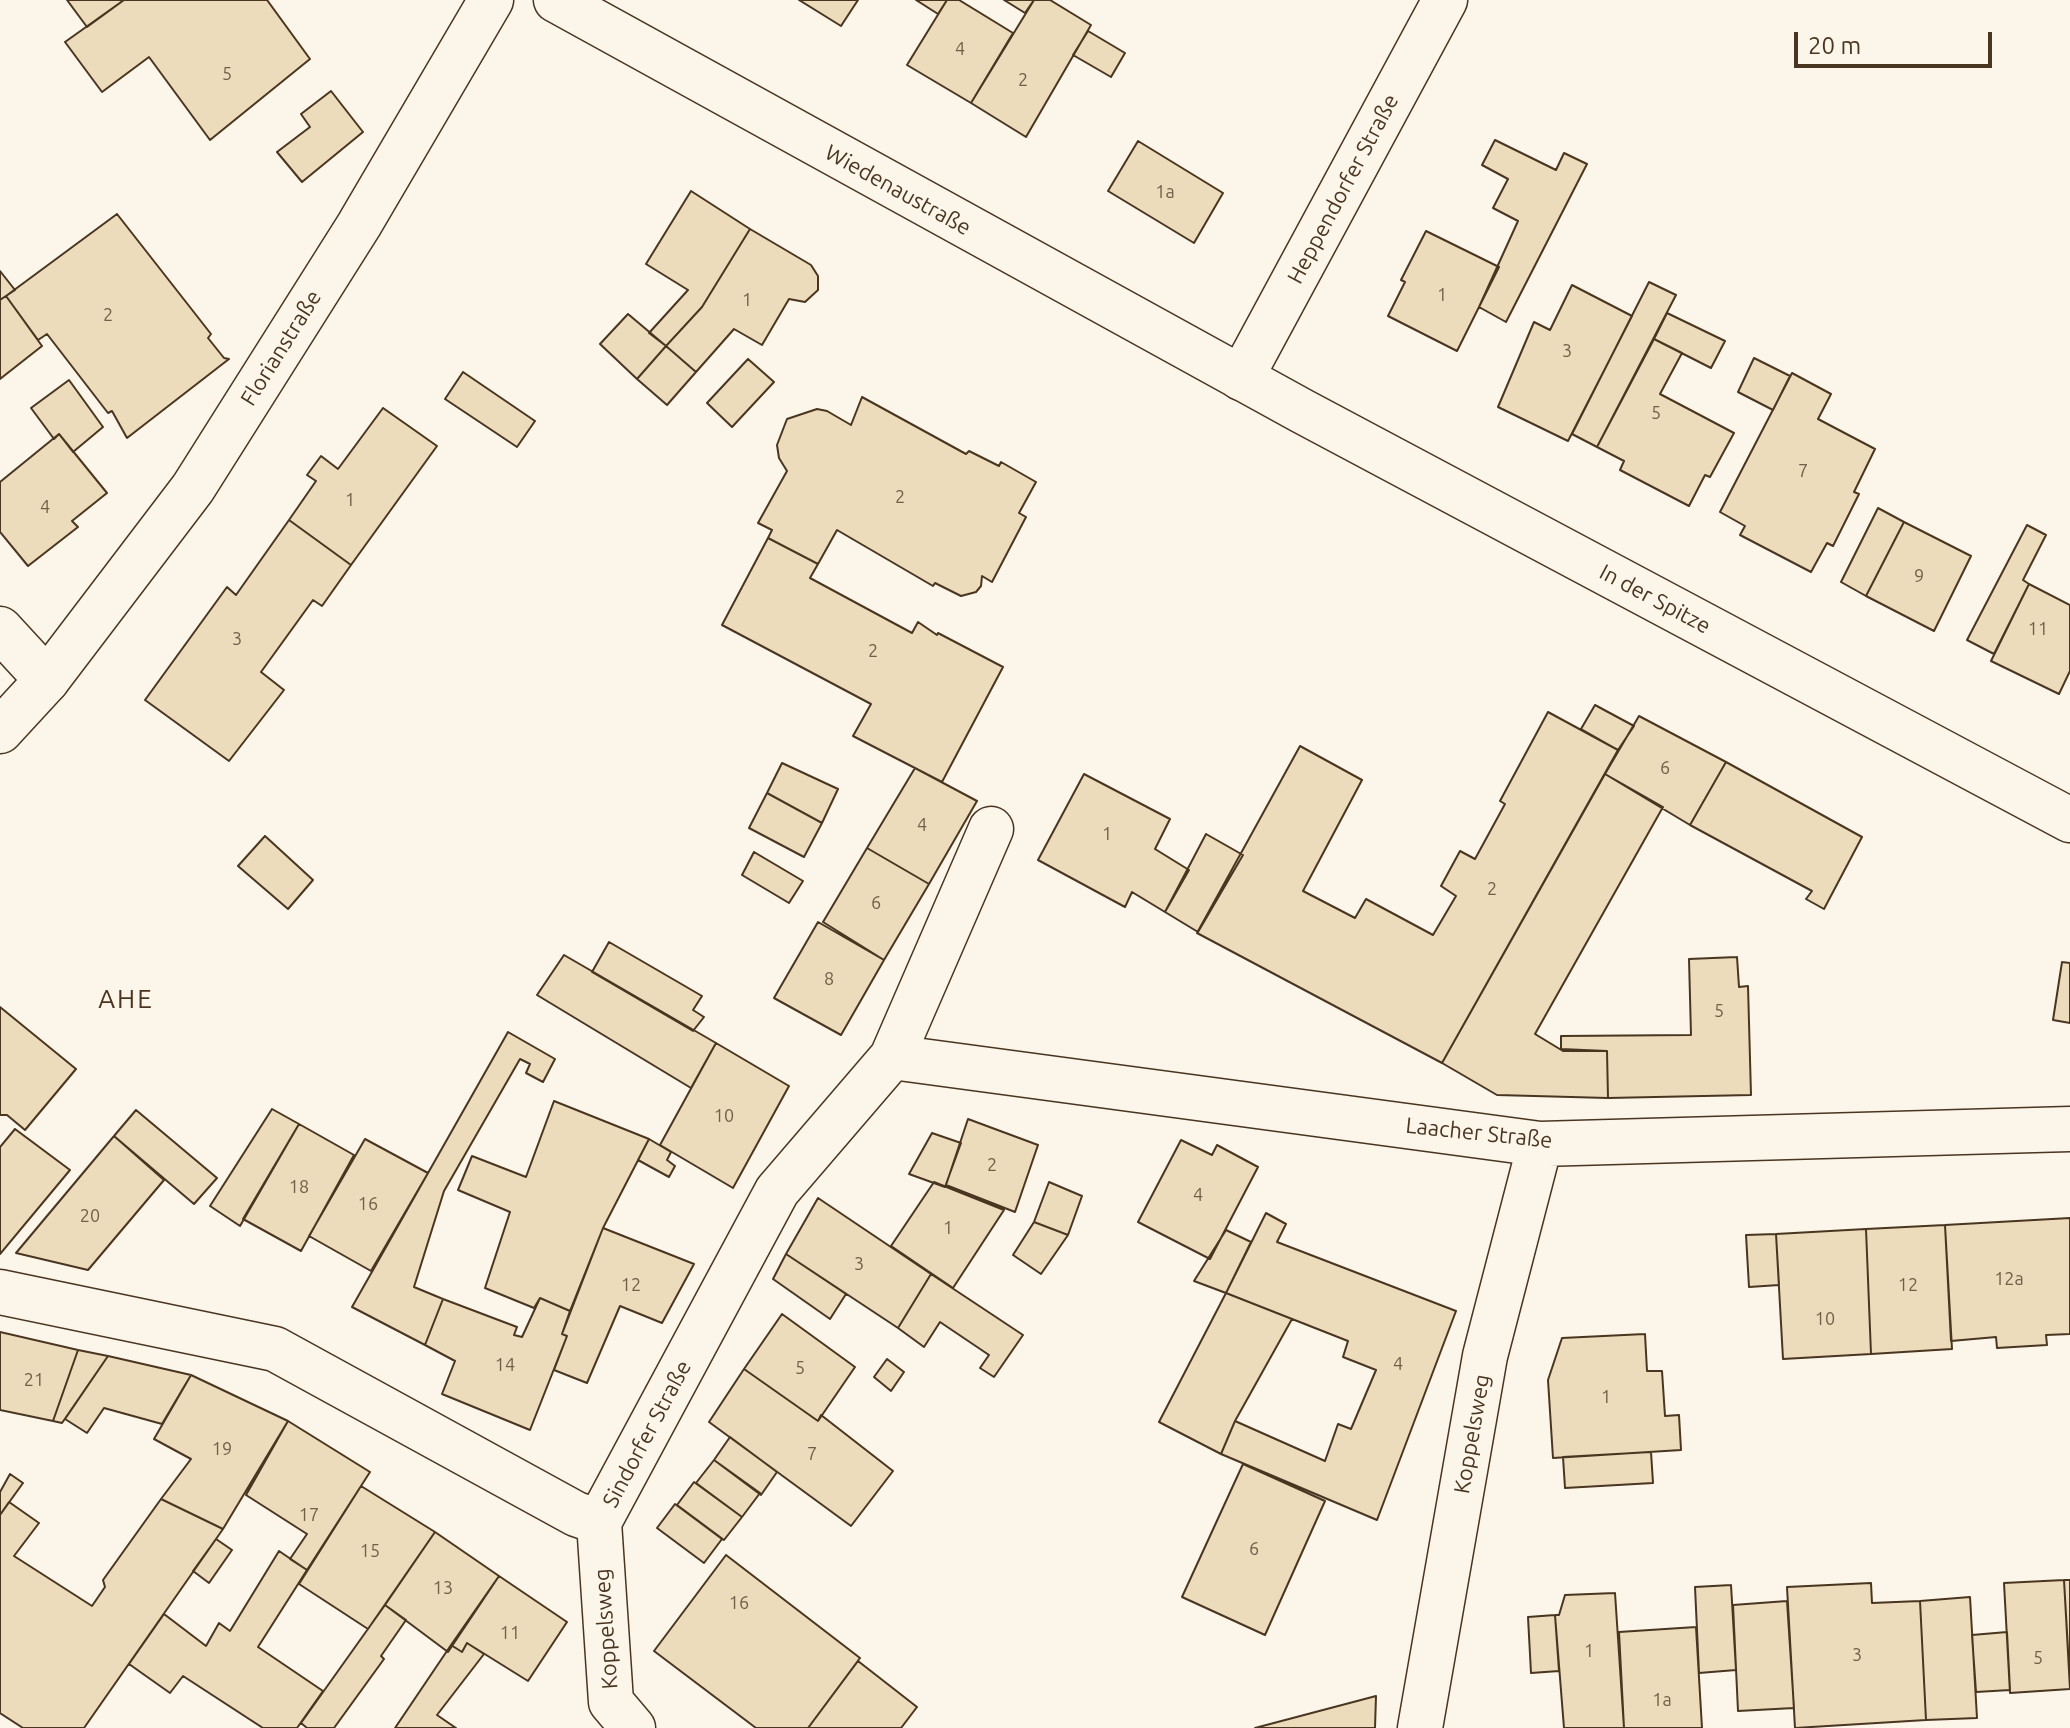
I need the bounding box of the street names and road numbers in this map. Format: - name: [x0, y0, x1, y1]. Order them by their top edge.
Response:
- street label: Heppendorfer Straße: [1282, 90, 1404, 288]
- street label: Wiedenaustraße: [820, 139, 976, 241]
- street label: Florianstraße: [235, 285, 327, 411]
- street label: In der Spitze: [1595, 559, 1715, 639]
- street label: Laacher Straße: [1404, 1112, 1554, 1154]
- street label: Sindorfer Straße: [597, 1356, 697, 1512]
- street label: Koppelsweg: [1448, 1372, 1496, 1496]
- street label: Koppelsweg: [589, 1568, 623, 1690]

